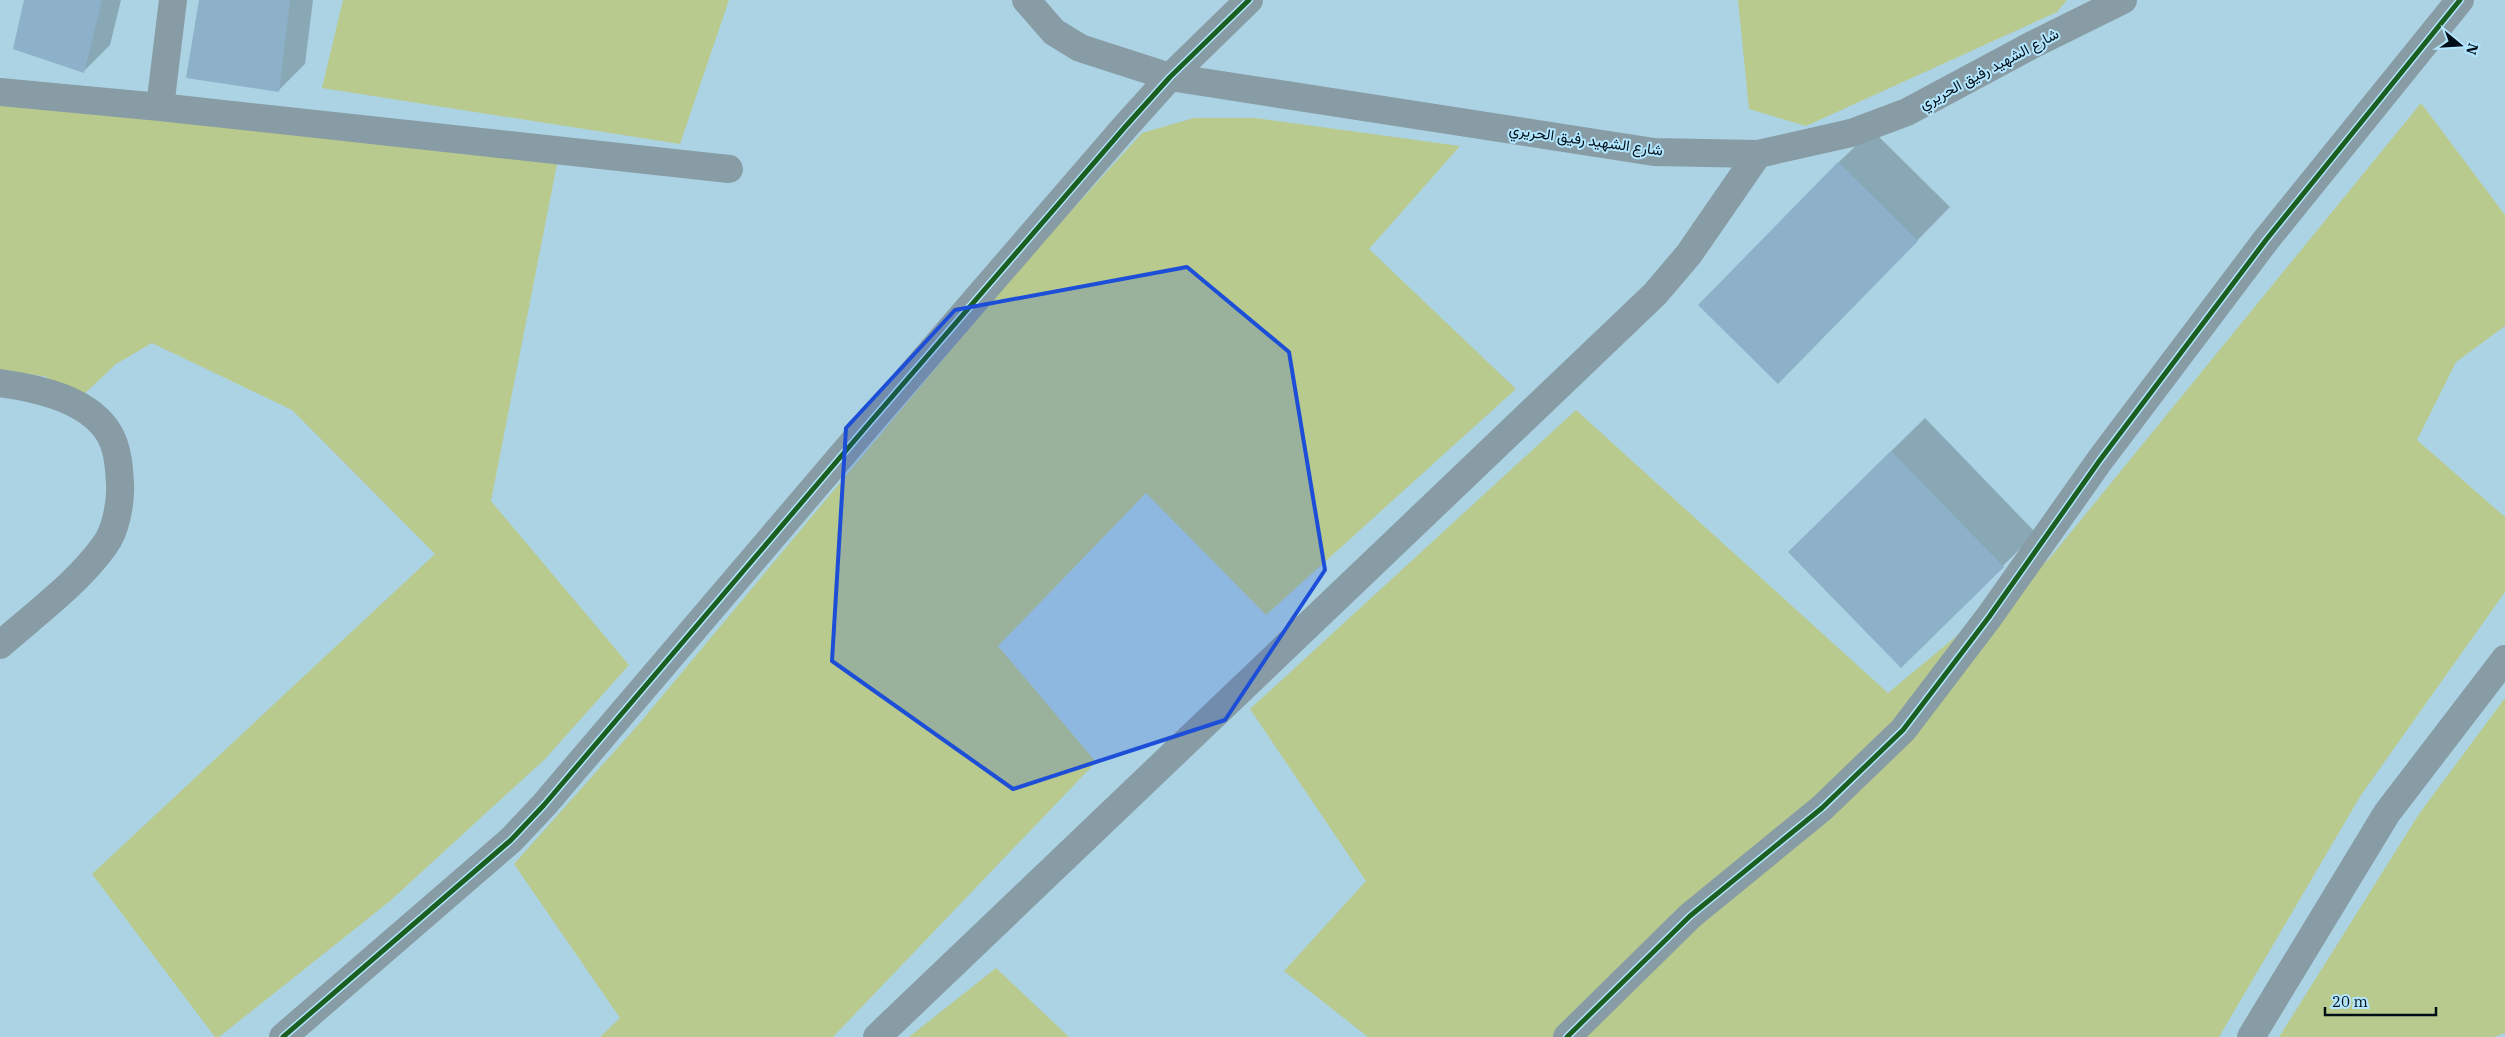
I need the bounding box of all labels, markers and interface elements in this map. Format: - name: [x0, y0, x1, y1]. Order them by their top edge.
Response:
- north arrow: [2435, 20, 2485, 70]
- street label: شارع الشهيد رفيق الحريري: [1916, 24, 2064, 117]
- text: N: [2462, 41, 2483, 57]
- street label: شارع الشهيد رفيق الحريري: [1507, 119, 1664, 164]
- scale bar: [2325, 984, 2436, 1016]
- text: 20 m: [2332, 992, 2368, 1011]

